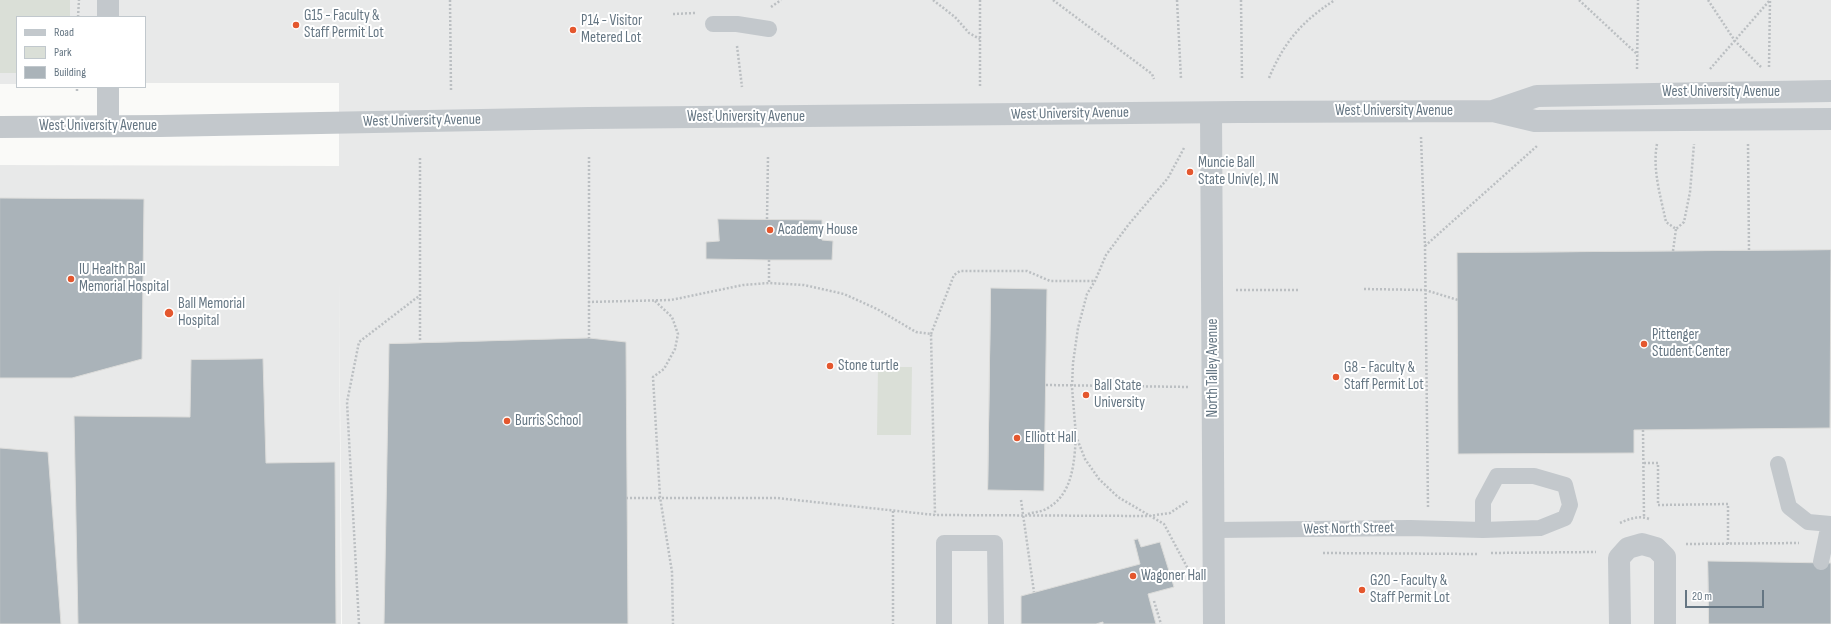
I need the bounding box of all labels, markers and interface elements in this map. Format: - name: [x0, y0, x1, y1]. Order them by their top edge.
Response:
- place label: G15 - Faculty & Staff Permit Lot: [304, 7, 384, 42]
- place label: P14 - Visitor Metered Lot: [581, 12, 642, 47]
- legend: [16, 16, 146, 88]
- marker: G15 - Faculty & Staff Permit Lot: [291, 20, 301, 30]
- text: Road: [54, 25, 74, 40]
- marker: P14 - Visitor Metered Lot: [568, 25, 578, 35]
- text: Park: [54, 45, 72, 60]
- text: Building: [54, 65, 86, 80]
- street label: West University Avenue: [1662, 83, 1780, 101]
- street label: West University Avenue: [1335, 102, 1453, 120]
- street label: West University Avenue: [1011, 104, 1129, 124]
- street label: West University Avenue: [687, 108, 805, 126]
- street label: West University Avenue: [363, 111, 481, 131]
- street label: West University Avenue: [39, 117, 157, 135]
- place label: Muncie Ball State Univ(e), IN: [1198, 154, 1279, 189]
- marker: Muncie Ball State Univ(e), IN: [1185, 167, 1195, 177]
- place label: Academy House: [778, 221, 858, 239]
- marker: Academy House: [765, 225, 775, 235]
- place label: IU Health Ball Memorial Hospital: [79, 261, 169, 296]
- marker: IU Health Ball Memorial Hospital: [66, 274, 76, 284]
- place label: Ball Memorial Hospital: [178, 295, 245, 330]
- marker: Ball Memorial Hospital: [163, 307, 175, 319]
- street label: North Talley Avenue: [1204, 319, 1222, 417]
- place label: Pittenger Student Center: [1652, 326, 1730, 361]
- marker: Pittenger Student Center: [1639, 339, 1649, 349]
- place label: Stone turtle: [838, 357, 899, 375]
- place label: G8 - Faculty & Staff Permit Lot: [1344, 359, 1424, 394]
- marker: Stone turtle: [825, 361, 835, 371]
- marker: G8 - Faculty & Staff Permit Lot: [1331, 372, 1341, 382]
- place label: Ball State University: [1094, 377, 1145, 412]
- marker: Ball State University: [1081, 390, 1091, 400]
- place label: Burris School: [515, 412, 581, 430]
- marker: Burris School: [502, 416, 512, 426]
- place label: Elliott Hall: [1025, 429, 1077, 447]
- marker: Elliott Hall: [1012, 433, 1022, 443]
- street label: West North Street: [1303, 519, 1395, 539]
- place label: Wagoner Hall: [1141, 567, 1206, 585]
- marker: Wagoner Hall: [1128, 571, 1138, 581]
- place label: G20 - Faculty & Staff Permit Lot: [1370, 572, 1450, 607]
- scale bar: [1687, 582, 1766, 608]
- marker: G20 - Faculty & Staff Permit Lot: [1357, 585, 1367, 595]
- text: 20 m: [1692, 589, 1712, 604]

